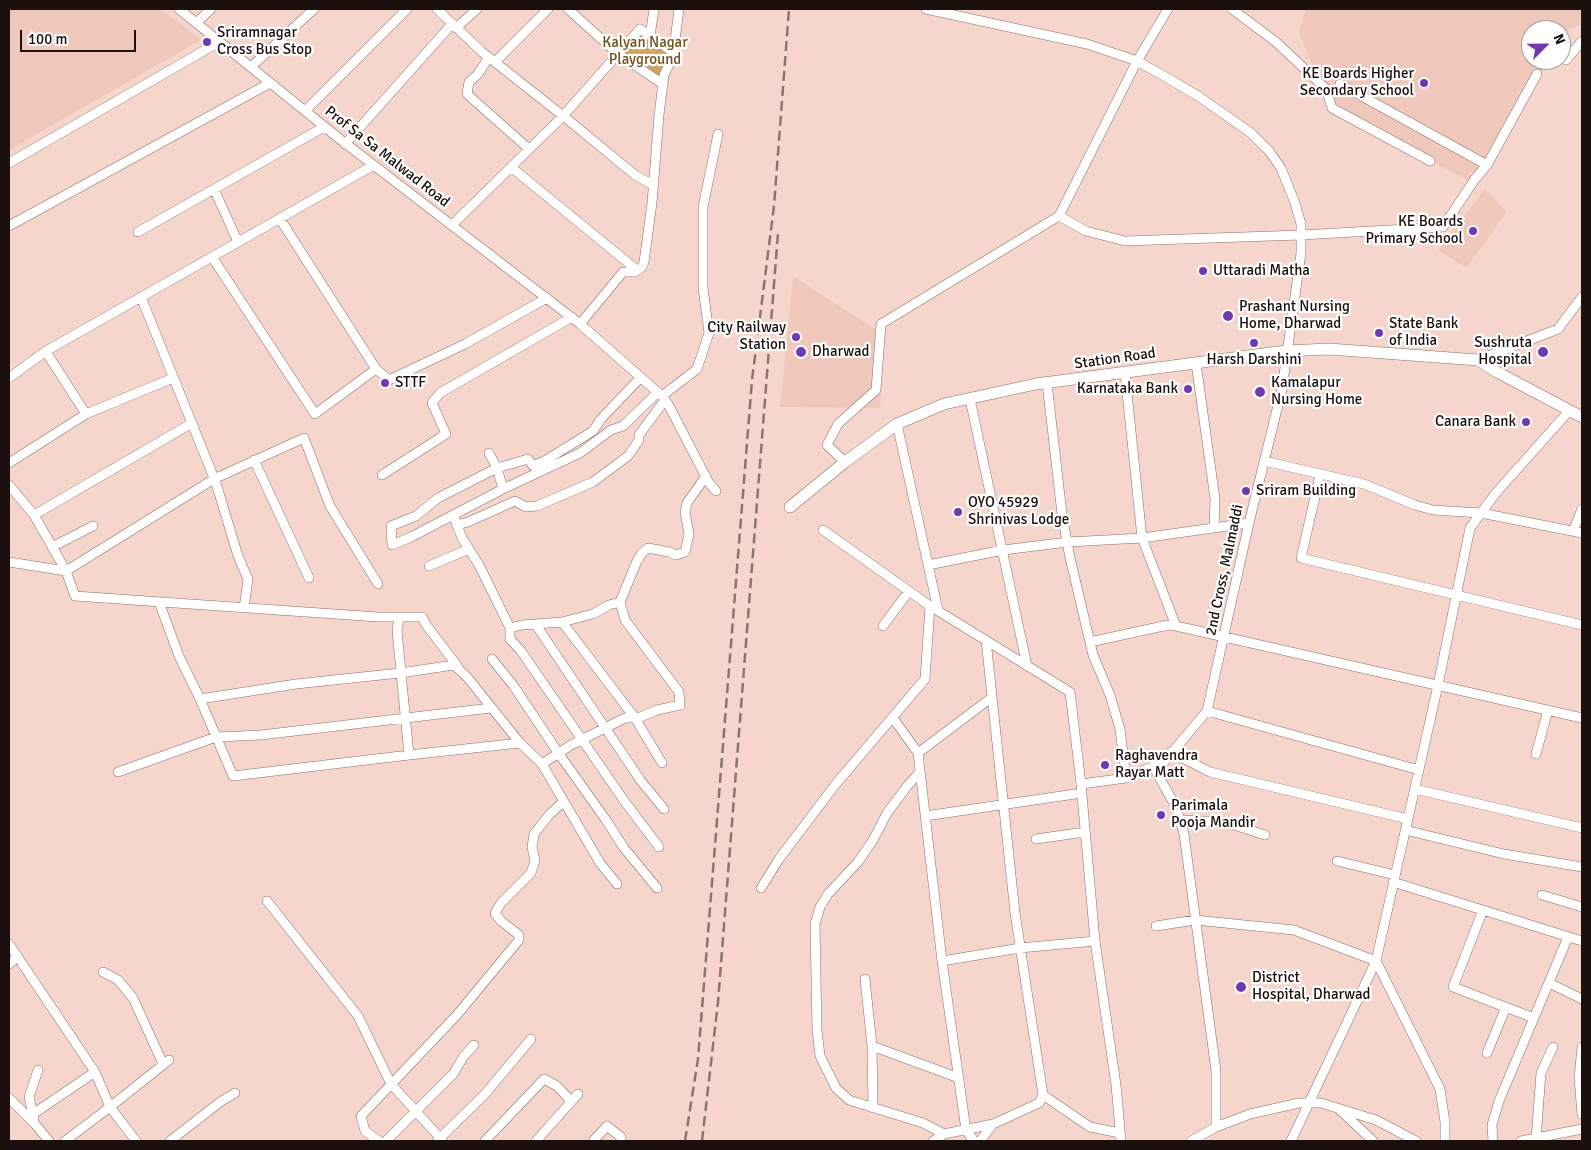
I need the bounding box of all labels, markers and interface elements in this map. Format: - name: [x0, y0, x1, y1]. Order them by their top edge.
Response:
- scale bar: [22, 20, 139, 52]
- north arrow: [1521, 20, 1571, 70]
- place label: Sriramnagar Cross Bus Stop: [217, 24, 312, 59]
- text: 100 m: [28, 30, 68, 48]
- text: N: [1550, 32, 1569, 47]
- park label: Kalyan Nagar Playground: [602, 34, 688, 69]
- marker: Sriramnagar Cross Bus Stop: [201, 36, 213, 48]
- place label: KE Boards Higher Secondary School: [1300, 65, 1414, 100]
- marker: KE Boards Higher Secondary School: [1418, 77, 1430, 89]
- street label: Prof Sa Sa Malwad Road: [321, 103, 453, 211]
- place label: KE Boards Primary School: [1366, 213, 1463, 248]
- marker: KE Boards Primary School: [1467, 225, 1479, 237]
- place label: Uttaradi Matha: [1213, 262, 1310, 280]
- marker: Uttaradi Matha: [1197, 265, 1209, 277]
- place label: Prashant Nursing Home, Dharwad: [1239, 298, 1350, 333]
- marker: Prashant Nursing Home, Dharwad: [1221, 309, 1235, 323]
- place label: State Bank of India: [1389, 315, 1458, 350]
- place label: City Railway Station: [707, 319, 786, 354]
- marker: State Bank of India: [1373, 327, 1385, 339]
- marker: City Railway Station: [790, 331, 802, 343]
- place label: Sushruta Hospital: [1474, 334, 1532, 369]
- marker: Harsh Darshini: [1248, 337, 1260, 349]
- place label: Dharwad: [812, 343, 870, 361]
- street label: Station Road: [1073, 344, 1157, 374]
- marker: Dharwad: [794, 345, 808, 359]
- marker: Sushruta Hospital: [1536, 345, 1550, 359]
- place label: Harsh Darshini: [1206, 351, 1302, 369]
- place label: STTF: [395, 374, 426, 392]
- place label: Kamalapur Nursing Home: [1271, 374, 1362, 409]
- marker: STTF: [379, 377, 391, 389]
- place label: Karnataka Bank: [1077, 380, 1178, 398]
- marker: Karnataka Bank: [1182, 383, 1194, 395]
- marker: Kamalapur Nursing Home: [1253, 385, 1267, 399]
- place label: Canara Bank: [1435, 413, 1516, 431]
- marker: Canara Bank: [1520, 416, 1532, 428]
- place label: Sriram Building: [1256, 482, 1356, 500]
- marker: Sriram Building: [1240, 485, 1252, 497]
- place label: OYO 45929 Shrinivas Lodge: [968, 494, 1069, 529]
- street label: 2nd Cross, Malmaddi: [1202, 503, 1248, 637]
- marker: OYO 45929 Shrinivas Lodge: [952, 506, 964, 518]
- place label: Raghavendra Rayar Matt: [1115, 747, 1198, 782]
- marker: Raghavendra Rayar Matt: [1099, 759, 1111, 771]
- place label: Parimala Pooja Mandir: [1171, 797, 1255, 832]
- marker: Parimala Pooja Mandir: [1155, 809, 1167, 821]
- place label: District Hospital, Dharwad: [1252, 969, 1371, 1004]
- marker: District Hospital, Dharwad: [1234, 980, 1248, 994]

